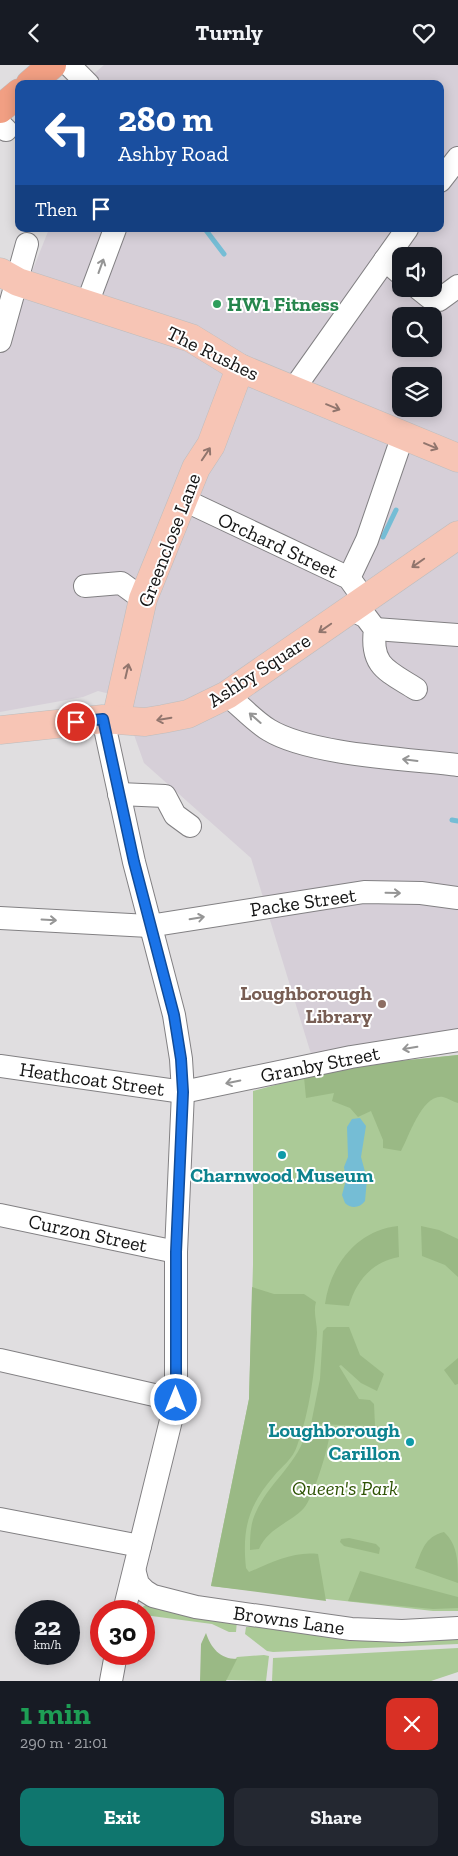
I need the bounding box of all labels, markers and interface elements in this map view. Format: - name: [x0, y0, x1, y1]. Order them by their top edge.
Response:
- icon: back: [20, 19, 48, 47]
- text: Turnly: [195, 19, 263, 46]
- icon: heart: [410, 19, 438, 47]
- text: 280 m: [118, 98, 213, 140]
- icon: left: [35, 100, 100, 165]
- text: Ashby Road: [118, 140, 229, 167]
- icon: arrive: [87, 195, 115, 223]
- text: Then: [35, 198, 77, 221]
- map controls: [392, 247, 442, 417]
- button: sound: [392, 247, 442, 297]
- one-way arrow: [97, 259, 106, 275]
- place label: HW1 Fitness: [227, 292, 339, 316]
- marker: HW1 Fitness: [211, 298, 223, 310]
- button: search: [392, 307, 442, 357]
- street label: The Rushes: [163, 320, 263, 386]
- button: layers: [392, 367, 442, 417]
- one-way arrow: [325, 402, 340, 412]
- one-way arrow: [423, 443, 438, 452]
- one-way arrow: [201, 447, 211, 461]
- street label: Greenclose Lane: [132, 470, 206, 610]
- street label: Orchard Street: [214, 507, 342, 584]
- one-way arrow: [411, 558, 425, 568]
- one-way arrow: [318, 623, 332, 633]
- street label: Ashby Square: [203, 628, 315, 712]
- one-way arrow: [123, 664, 132, 680]
- pin: [55, 701, 97, 743]
- icon: arrive: [62, 708, 90, 736]
- one-way arrow: [249, 712, 262, 724]
- one-way arrow: [157, 714, 173, 724]
- one-way arrow: [402, 755, 418, 765]
- street label: Packe Street: [248, 883, 358, 921]
- one-way arrow: [384, 888, 401, 898]
- one-way arrow: [189, 913, 205, 923]
- one-way arrow: [40, 916, 56, 925]
- place label: Loughborough Library: [240, 981, 372, 1028]
- marker: Loughborough Library: [376, 998, 388, 1010]
- street label: Granby Street: [258, 1041, 382, 1087]
- one-way arrow: [402, 1043, 418, 1053]
- street label: Heathcoat Street: [18, 1057, 167, 1101]
- one-way arrow: [226, 1077, 242, 1087]
- marker: Charnwood Museum: [276, 1149, 288, 1161]
- place label: Charnwood Museum: [190, 1163, 374, 1187]
- street label: Curzon Street: [26, 1209, 150, 1257]
- position arrow: [149, 1373, 201, 1425]
- place label: Loughborough Carillon: [268, 1418, 400, 1465]
- marker: Loughborough Carillon: [404, 1436, 416, 1448]
- park label: Queen's Park: [292, 1476, 398, 1500]
- speed limit sign: 30: [90, 1600, 155, 1665]
- street label: Browns Lane: [232, 1600, 346, 1640]
- text: 22: [34, 1611, 61, 1641]
- text: km/h: [34, 1638, 61, 1652]
- text: 1 min: [20, 1696, 91, 1732]
- button: close: [386, 1698, 438, 1750]
- text: 290 m · 21:01: [20, 1733, 108, 1752]
- button: Exit: [20, 1788, 224, 1846]
- button: Share: [234, 1788, 438, 1846]

